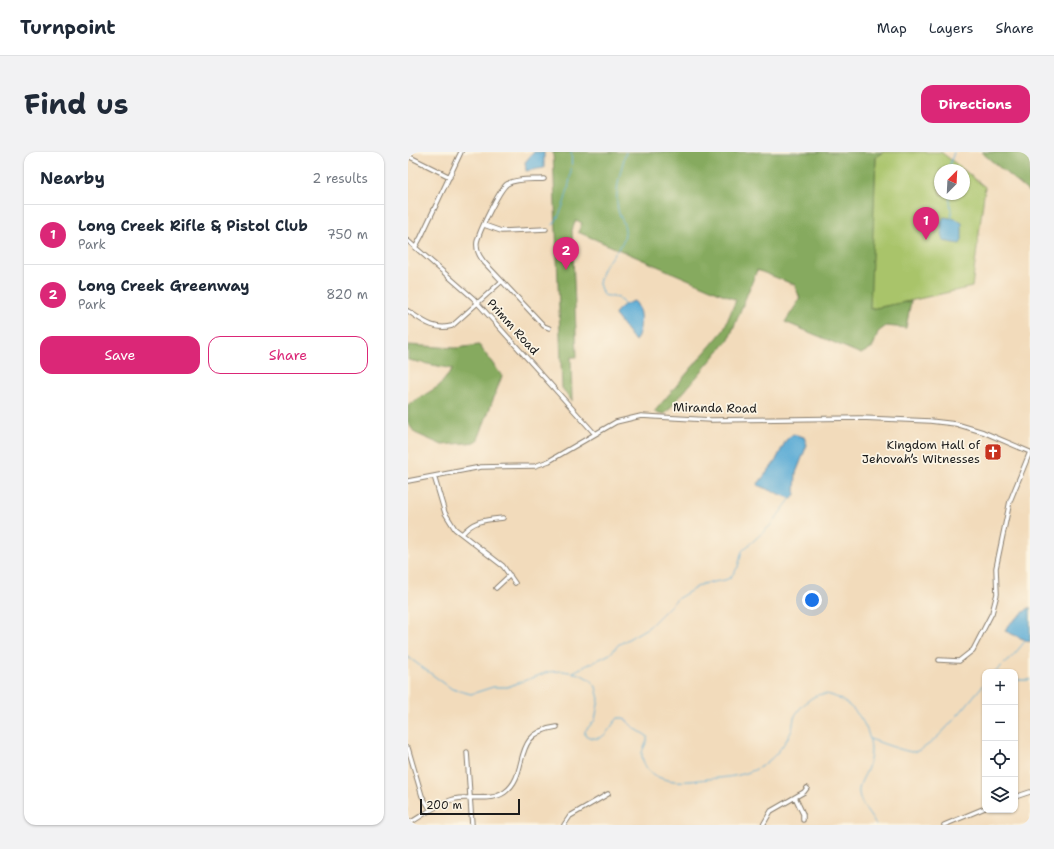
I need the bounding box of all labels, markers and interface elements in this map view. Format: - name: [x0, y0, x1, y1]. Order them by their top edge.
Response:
- text: Turnpoint: [20, 15, 116, 40]
- text: Map: [877, 19, 907, 37]
- text: Layers: [929, 19, 973, 37]
- text: Share: [995, 19, 1034, 37]
- text: Find us: [24, 85, 129, 123]
- button: Directions: [921, 85, 1030, 123]
- north arrow: [934, 164, 970, 200]
- text: Nearby: [40, 167, 105, 189]
- text: 2 results: [312, 170, 368, 187]
- pin: 1: [913, 207, 939, 240]
- text: Long Creek Rifle & Pistol Club: [78, 216, 308, 236]
- text: 1: [50, 226, 56, 243]
- text: 750 m: [327, 226, 368, 243]
- text: Park: [78, 236, 106, 253]
- pin: 2: [553, 237, 579, 270]
- text: Long Creek Greenway: [78, 276, 250, 296]
- text: 2: [48, 286, 58, 303]
- text: 820 m: [326, 286, 368, 303]
- text: Park: [78, 296, 106, 313]
- street label: Primm Road: [484, 296, 543, 359]
- button: Save: [40, 336, 200, 374]
- button: Share: [208, 336, 368, 374]
- street label: Miranda Road: [673, 399, 757, 417]
- place label: Kingdom Hall of Jehovah’s Witnesses: [862, 437, 981, 467]
- church icon: Kingdom Hall of Jehovah’s Witnesses: [983, 442, 1003, 462]
- your location: [802, 590, 822, 610]
- map controls: [982, 669, 1018, 813]
- button: +: [982, 669, 1018, 705]
- button: −: [982, 705, 1018, 741]
- button: locate: [982, 741, 1018, 777]
- button: layers: [982, 777, 1018, 813]
- scale bar: [420, 797, 520, 816]
- text: 200 m: [426, 798, 462, 813]

